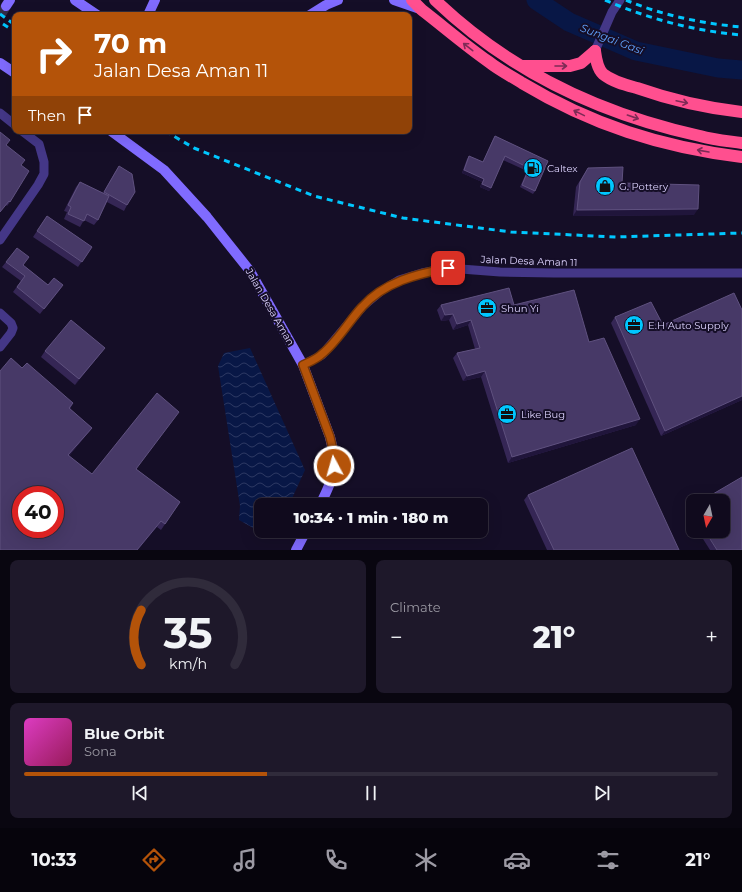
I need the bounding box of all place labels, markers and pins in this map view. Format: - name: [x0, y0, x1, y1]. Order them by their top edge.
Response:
- fuel station icon: Caltex: [522, 157, 544, 179]
- place label: Caltex: [547, 162, 578, 175]
- shop icon: G. Pottery: [594, 175, 616, 197]
- place label: G. Pottery: [619, 180, 669, 193]
- pin: [431, 251, 465, 285]
- office icon: Shun Yi: [476, 297, 498, 319]
- place label: Shun Yi: [501, 302, 539, 315]
- office icon: E.H Auto Supply: [623, 314, 645, 336]
- place label: E.H Auto Supply: [648, 319, 729, 332]
- office icon: Like Bug: [496, 403, 518, 425]
- place label: Like Bug: [521, 408, 565, 421]

